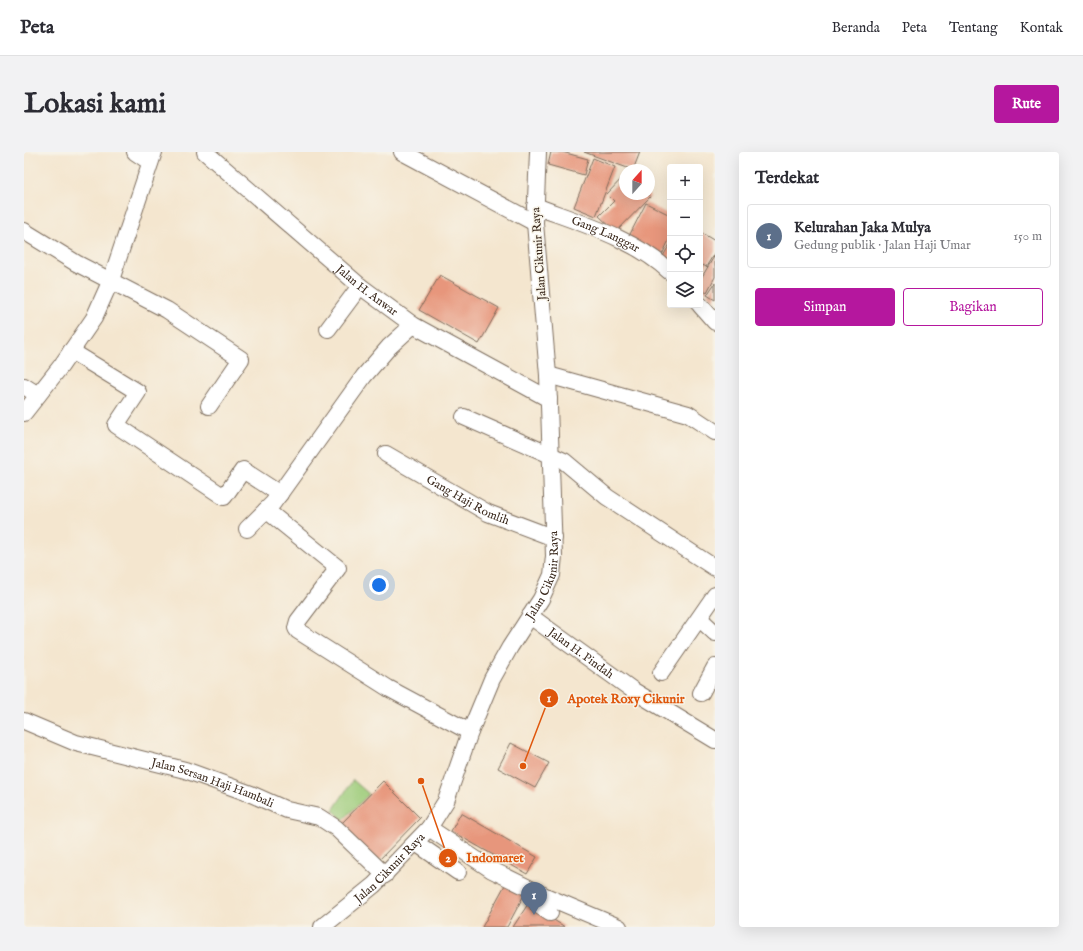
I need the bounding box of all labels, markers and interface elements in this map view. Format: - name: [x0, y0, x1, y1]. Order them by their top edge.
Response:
- text: Peta: [20, 16, 54, 40]
- text: Beranda: [832, 19, 880, 37]
- text: Peta: [902, 19, 927, 37]
- text: Tentang: [949, 19, 998, 37]
- text: Kontak: [1020, 19, 1063, 37]
- button: Rute: [994, 85, 1059, 123]
- text: Lokasi kami: [24, 87, 166, 122]
- north arrow: [619, 164, 655, 200]
- map controls: [667, 164, 703, 308]
- button: +: [667, 164, 703, 200]
- text: Terdekat: [755, 168, 819, 189]
- button: −: [667, 200, 703, 236]
- street label: Jalan Cikunir Raya: [528, 206, 551, 303]
- street label: Gang Langgar: [569, 212, 643, 256]
- text: Kelurahan Jaka Mulya: [794, 218, 931, 237]
- text: 1: [767, 228, 771, 245]
- text: 150 m: [1013, 228, 1042, 245]
- button: locate: [667, 236, 703, 272]
- text: Gedung publik · Jalan Haji Umar: [794, 237, 971, 254]
- street label: Jalan H. Anwar: [331, 260, 402, 319]
- button: layers: [667, 272, 703, 308]
- button: Simpan: [755, 288, 895, 326]
- button: Bagikan: [903, 288, 1043, 326]
- street label: Gang Haji Romlih: [424, 471, 512, 528]
- street label: Jalan Cikunir Raya: [521, 530, 562, 625]
- your location: [369, 575, 389, 595]
- street label: Jalan H. Pindah: [543, 623, 617, 682]
- callout: Apotek Roxy Cikunir: [539, 686, 692, 711]
- text: 1: [547, 691, 552, 706]
- text: Apotek Roxy Cikunir: [567, 691, 685, 708]
- street label: Jalan Sersan Haji Hambali: [148, 754, 276, 811]
- street label: Jalan Cikunir Raya: [349, 829, 429, 908]
- callout: Indomaret: [438, 845, 532, 870]
- text: Indomaret: [466, 850, 524, 867]
- text: 2: [445, 851, 451, 866]
- pin: 1: [521, 882, 547, 915]

